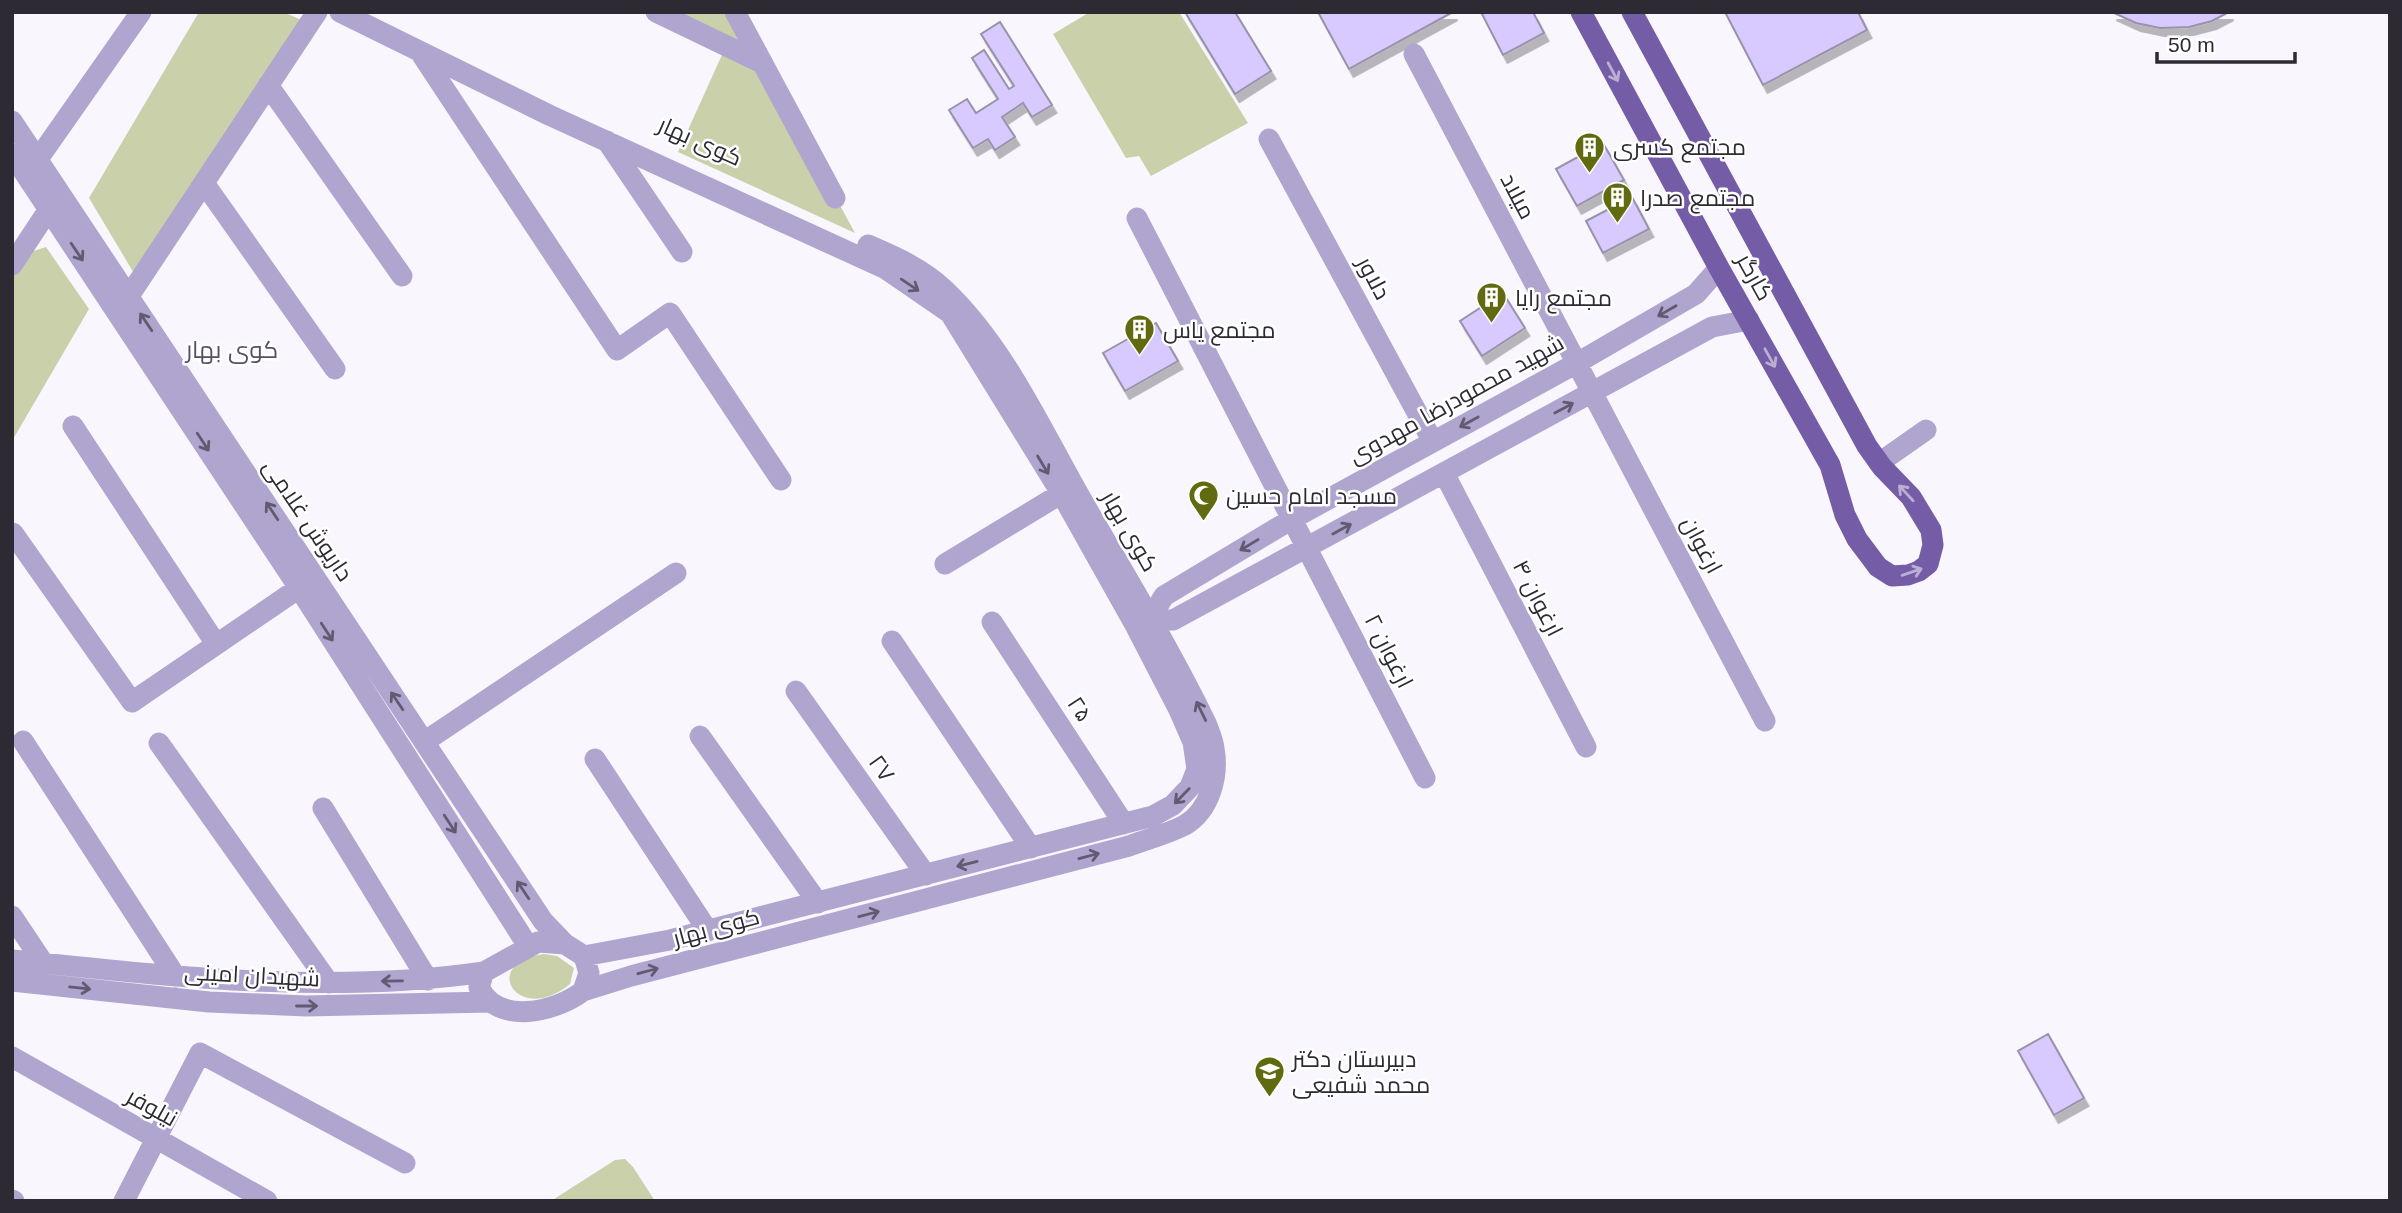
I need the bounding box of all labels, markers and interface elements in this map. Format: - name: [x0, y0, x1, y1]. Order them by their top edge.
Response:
- scale bar: [2157, 21, 2295, 65]
- text: 50 m: [2168, 33, 2215, 56]
- one-way arrow: [1607, 61, 1621, 82]
- street label: کوی بهار: [652, 110, 746, 172]
- building icon: مجتمع کسری: [1573, 130, 1607, 174]
- place label: مجتمع کسری: [1613, 134, 1746, 163]
- street label: میلاد: [1495, 169, 1541, 223]
- building icon: مجتمع صدرا: [1600, 181, 1634, 225]
- place label: مجتمع صدرا: [1640, 185, 1755, 214]
- one-way arrow: [70, 242, 84, 261]
- street label: کارگر: [1731, 247, 1778, 305]
- street label: دلاور: [1351, 250, 1396, 304]
- one-way arrow: [899, 278, 919, 292]
- building icon: مجتمع رایا: [1475, 281, 1509, 325]
- place label: مجتمع رایا: [1515, 285, 1612, 314]
- one-way arrow: [1658, 304, 1678, 318]
- one-way arrow: [139, 313, 153, 332]
- building icon: مجتمع یاس: [1123, 313, 1157, 357]
- place label: مجتمع یاس: [1163, 317, 1276, 346]
- street label: شهید محمودرضا مهدوی: [1344, 329, 1568, 470]
- district label: کوی بهار: [184, 336, 278, 364]
- one-way arrow: [1763, 347, 1777, 367]
- one-way arrow: [1553, 401, 1573, 415]
- one-way arrow: [1459, 416, 1480, 429]
- one-way arrow: [195, 432, 210, 451]
- street label: داریوش غلامی: [257, 454, 358, 586]
- one-way arrow: [1037, 454, 1051, 474]
- mosque icon: مسجد امام حسین: [1186, 479, 1220, 523]
- place label: مسجد امام حسین: [1226, 483, 1397, 512]
- street label: کوی بهار: [1095, 484, 1163, 576]
- one-way arrow: [1898, 485, 1915, 502]
- one-way arrow: [264, 502, 278, 522]
- street label: ارغوان: [1675, 512, 1728, 578]
- one-way arrow: [1331, 522, 1352, 535]
- one-way arrow: [1240, 538, 1260, 552]
- street label: ارغوان ۴: [1507, 555, 1568, 641]
- one-way arrow: [1901, 565, 1922, 577]
- street label: ارغوان ۲: [1359, 610, 1419, 693]
- one-way arrow: [320, 622, 335, 641]
- one-way arrow: [390, 692, 405, 711]
- street label: ۲۵: [1062, 692, 1098, 726]
- one-way arrow: [1193, 701, 1207, 722]
- street label: ۲۷: [864, 750, 900, 786]
- one-way arrow: [1173, 787, 1190, 804]
- one-way arrow: [443, 813, 457, 833]
- one-way arrow: [1077, 849, 1100, 862]
- one-way arrow: [956, 858, 979, 871]
- one-way arrow: [516, 881, 530, 901]
- street label: کوی بهار: [668, 903, 763, 953]
- one-way arrow: [857, 907, 879, 920]
- street label: شهیدان امینی: [183, 958, 321, 993]
- one-way arrow: [637, 964, 659, 977]
- one-way arrow: [380, 974, 403, 988]
- one-way arrow: [68, 982, 91, 995]
- one-way arrow: [295, 999, 318, 1013]
- place label: دبیرستان دکتر محمد شفیعی: [1290, 1046, 1430, 1099]
- school or university icon: دبیرستان دکتر محمد شفیعی: [1252, 1055, 1286, 1099]
- street label: نیلوفر: [120, 1082, 182, 1131]

